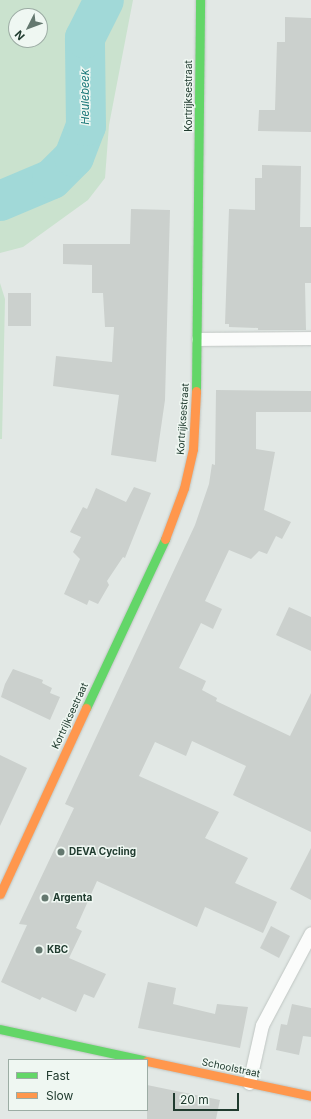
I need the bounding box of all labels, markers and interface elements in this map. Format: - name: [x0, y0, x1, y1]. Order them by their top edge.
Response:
- north arrow: [8, 8, 48, 48]
- text: N: [12, 28, 28, 43]
- street label: Kortrijksestraat: [183, 60, 195, 132]
- water label: Heulebeek: [78, 69, 92, 125]
- street label: Kortrijksestraat: [175, 383, 191, 455]
- street label: Kortrijksestraat: [49, 681, 91, 751]
- place label: DEVA Cycling: [69, 846, 136, 858]
- marker: DEVA Cycling: [56, 847, 66, 857]
- place label: Argenta: [53, 892, 92, 904]
- marker: Argenta: [40, 893, 50, 903]
- place label: KBC: [47, 944, 68, 956]
- marker: KBC: [34, 945, 44, 955]
- street label: Schoolstraat: [201, 1056, 261, 1080]
- legend: [8, 1059, 148, 1111]
- text: Fast: [46, 1068, 70, 1083]
- scale bar: [175, 1085, 241, 1111]
- text: Slow: [46, 1088, 73, 1103]
- text: 20 m: [180, 1092, 209, 1107]

